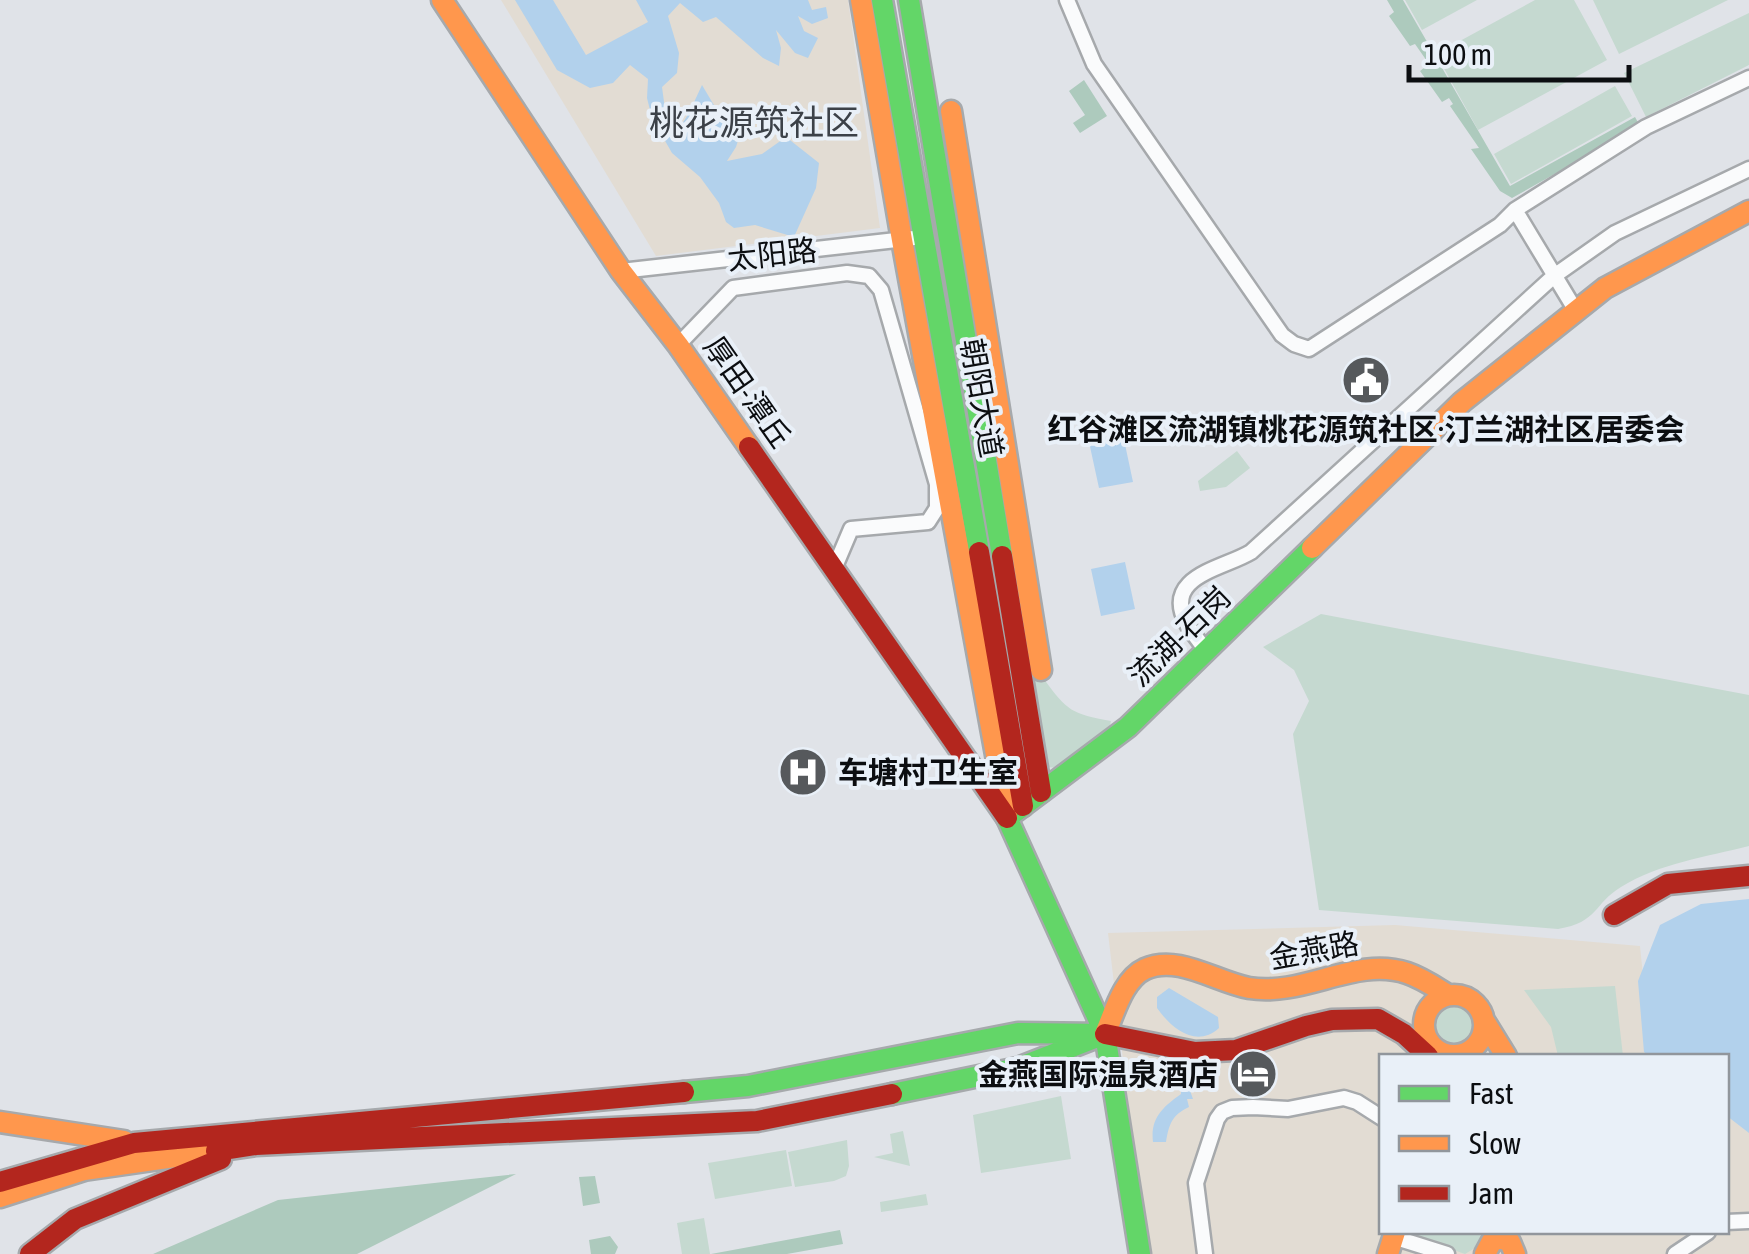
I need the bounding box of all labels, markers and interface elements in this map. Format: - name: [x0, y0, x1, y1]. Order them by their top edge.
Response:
- scale bar: [1409, 20, 1629, 82]
- text: 100 m: [1424, 37, 1492, 71]
- district label: 桃花源筑社区: [649, 102, 859, 142]
- street label: 太阳路: [725, 232, 819, 276]
- street label: 厚田-潭丘: [698, 330, 798, 454]
- street label: 朝阳大道: [955, 336, 1009, 460]
- public building icon: 红谷滩区流湖镇桃花源筑社区·汀兰湖社区居委会: [1340, 354, 1392, 406]
- place label: 红谷滩区流湖镇桃花源筑社区·汀兰湖社区居委会: [1048, 412, 1684, 446]
- street label: 流湖-石岗: [1121, 579, 1237, 693]
- hospital icon: 车塘村卫生室: [777, 746, 829, 798]
- place label: 车塘村卫生室: [838, 755, 1018, 789]
- street label: 金燕路: [1267, 925, 1361, 975]
- hotel icon: 金燕国际温泉酒店: [1227, 1048, 1279, 1100]
- legend: [1379, 1054, 1729, 1234]
- place label: 金燕国际温泉酒店: [978, 1057, 1218, 1091]
- text: Fast: [1469, 1076, 1514, 1110]
- text: Slow: [1469, 1126, 1521, 1160]
- text: Jam: [1469, 1176, 1514, 1210]

